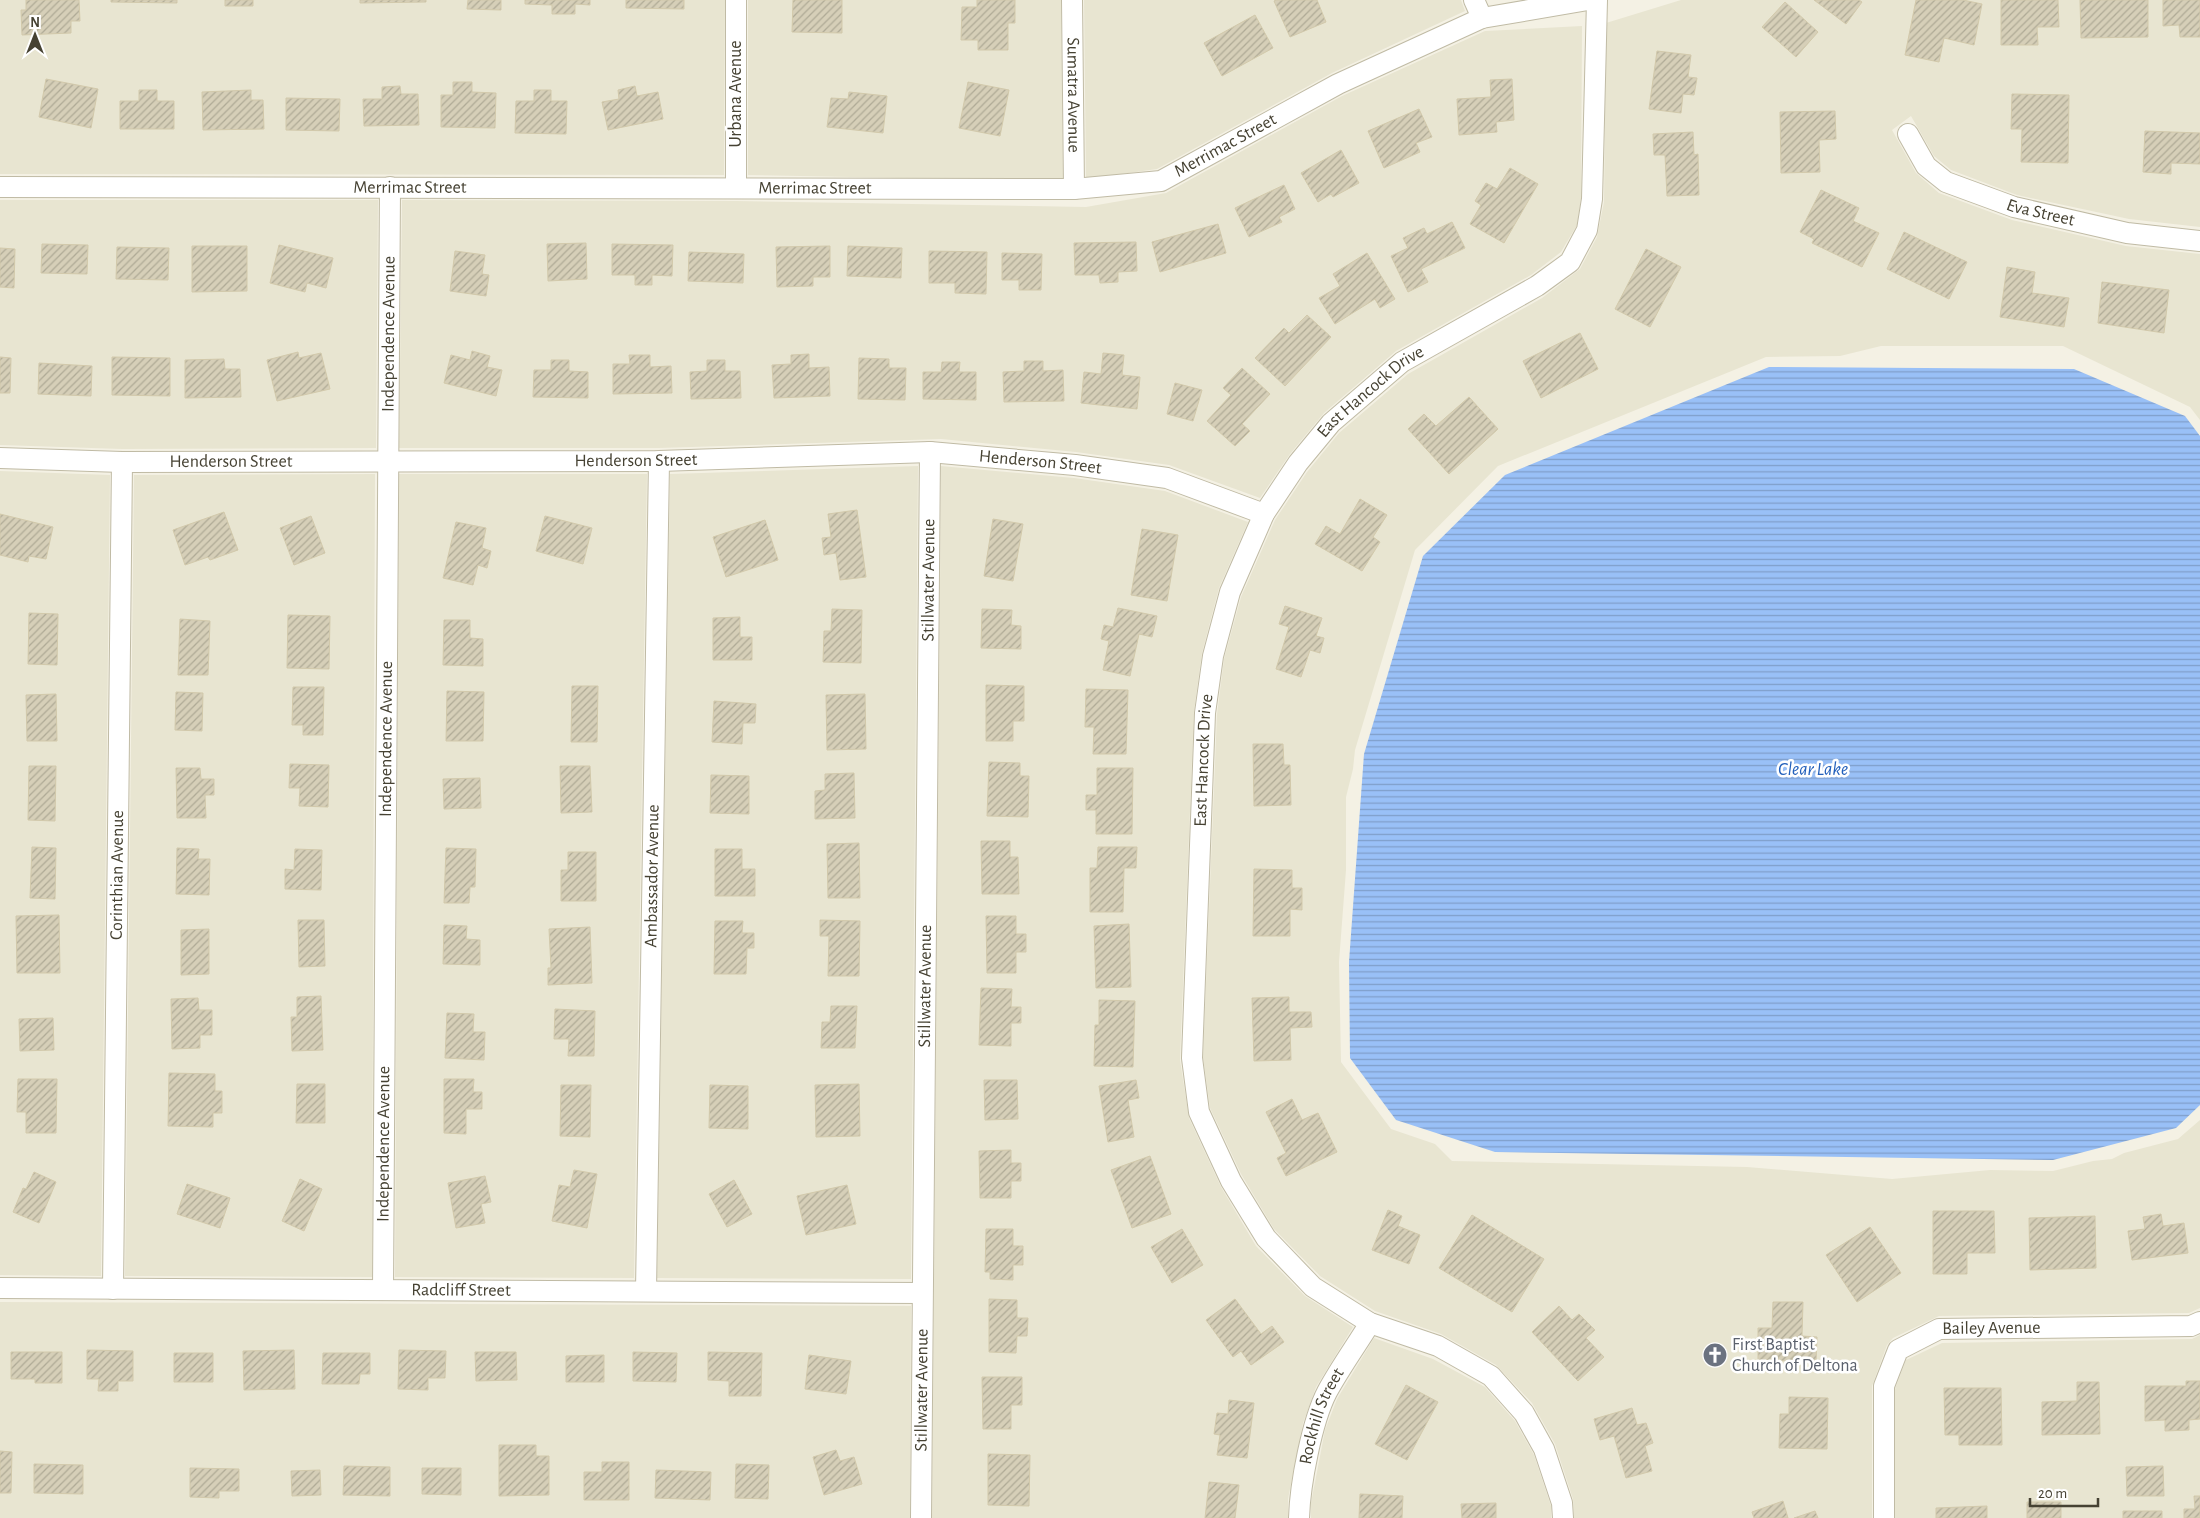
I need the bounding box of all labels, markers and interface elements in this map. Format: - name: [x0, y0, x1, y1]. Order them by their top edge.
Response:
- north arrow: [10, 10, 60, 60]
- text: N: [30, 16, 40, 30]
- street label: Sumatra Avenue: [1063, 37, 1083, 153]
- street label: Urbana Avenue: [727, 40, 745, 148]
- street label: Merrimac Street: [1172, 110, 1280, 181]
- street label: Merrimac Street: [353, 179, 467, 197]
- street label: Merrimac Street: [758, 179, 872, 198]
- street label: Eva Street: [2004, 196, 2077, 230]
- street label: Independence Avenue: [380, 256, 399, 412]
- street label: East Hancock Drive: [1314, 343, 1427, 441]
- street label: Henderson Street: [978, 447, 1103, 478]
- street label: Henderson Street: [574, 451, 698, 470]
- street label: Henderson Street: [169, 453, 293, 471]
- street label: Stillwater Avenue: [919, 519, 938, 642]
- street label: Independence Avenue: [377, 661, 396, 817]
- street label: East Hancock Drive: [1192, 693, 1217, 827]
- water label: Clear Lake: [1778, 760, 1848, 779]
- street label: Ambassador Avenue: [642, 804, 663, 948]
- street label: Corinthian Avenue: [108, 810, 127, 940]
- street label: Stillwater Avenue: [916, 925, 935, 1048]
- street label: Independence Avenue: [374, 1066, 393, 1222]
- street label: Radcliff Street: [411, 1281, 511, 1300]
- street label: Bailey Avenue: [1942, 1319, 2041, 1338]
- street label: Stillwater Avenue: [913, 1329, 932, 1452]
- place label: First Baptist Church of Deltona: [1732, 1336, 1858, 1375]
- church icon: First Baptist Church of Deltona: [1702, 1342, 1728, 1368]
- street label: Rockhill Street: [1297, 1365, 1348, 1466]
- scale bar: [2030, 1476, 2098, 1508]
- text: 20 m: [2038, 1486, 2067, 1501]

